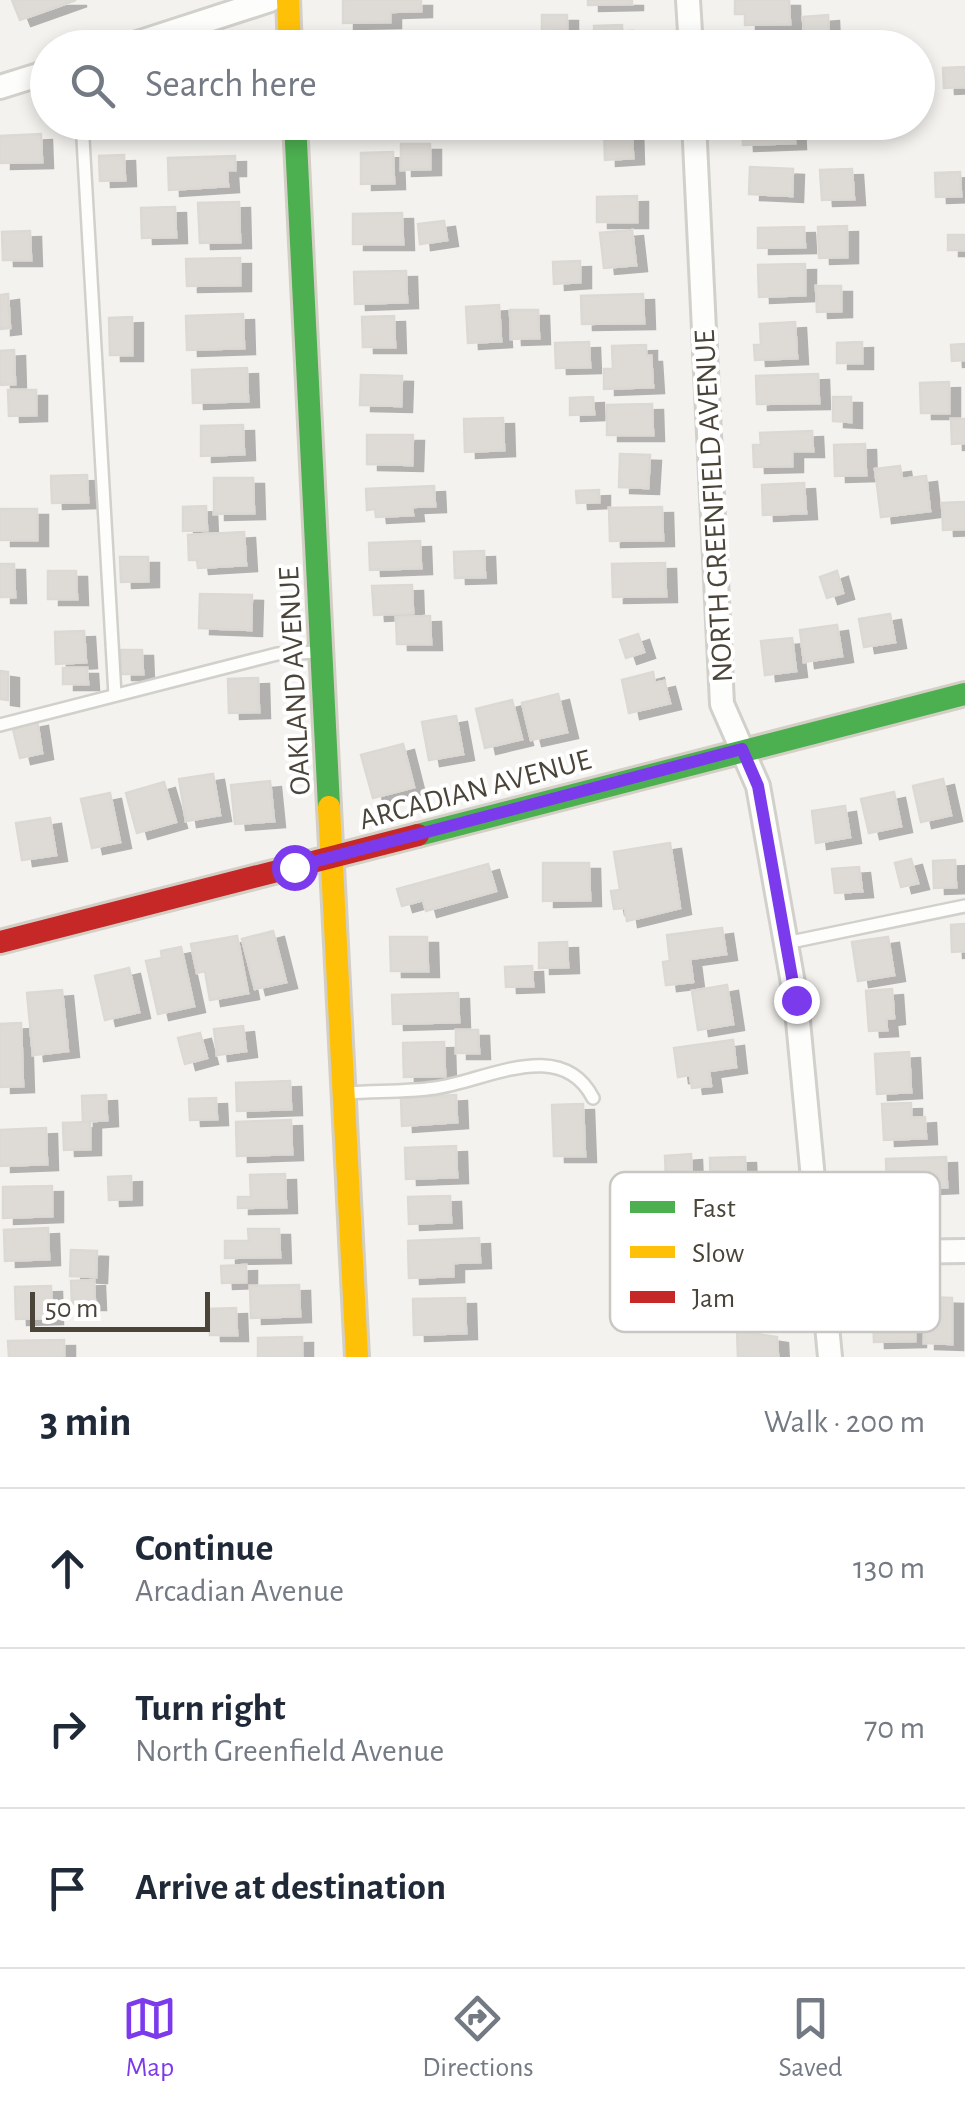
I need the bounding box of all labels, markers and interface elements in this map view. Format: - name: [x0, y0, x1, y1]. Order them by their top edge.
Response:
- search box: [30, 30, 935, 140]
- icon: search: [65, 58, 120, 113]
- text: Search here: [145, 66, 317, 104]
- street label: NORTH GREENFIELD AVENUE: [690, 329, 738, 683]
- street label: OAKLAND AVENUE: [274, 566, 316, 796]
- street label: ARCADIAN AVENUE: [356, 745, 594, 835]
- route start: [272, 845, 318, 891]
- route end: [774, 978, 820, 1024]
- legend: [610, 1172, 940, 1332]
- text: Fast: [692, 1195, 736, 1223]
- text: Slow: [692, 1240, 744, 1268]
- text: Jam: [692, 1285, 735, 1313]
- scale bar: [30, 1287, 210, 1332]
- text: 50 m: [45, 1295, 99, 1323]
- text: 3 min: [40, 1401, 132, 1443]
- text: Walk · 200 m: [764, 1406, 925, 1438]
- text: Continue: [135, 1530, 273, 1568]
- icon: ahead: [40, 1541, 95, 1596]
- text: 130 m: [853, 1552, 925, 1584]
- text: Arcadian Avenue: [135, 1575, 344, 1607]
- text: Turn right: [135, 1690, 285, 1728]
- icon: right: [40, 1701, 95, 1756]
- text: 70 m: [864, 1712, 925, 1744]
- text: North Greenfield Avenue: [135, 1735, 444, 1767]
- icon: arrive: [40, 1861, 95, 1916]
- text: Arrive at destination: [135, 1869, 446, 1907]
- tab: Map: [122, 1991, 177, 2085]
- tab: Directions: [422, 1991, 534, 2085]
- tab: Saved: [779, 1991, 843, 2085]

